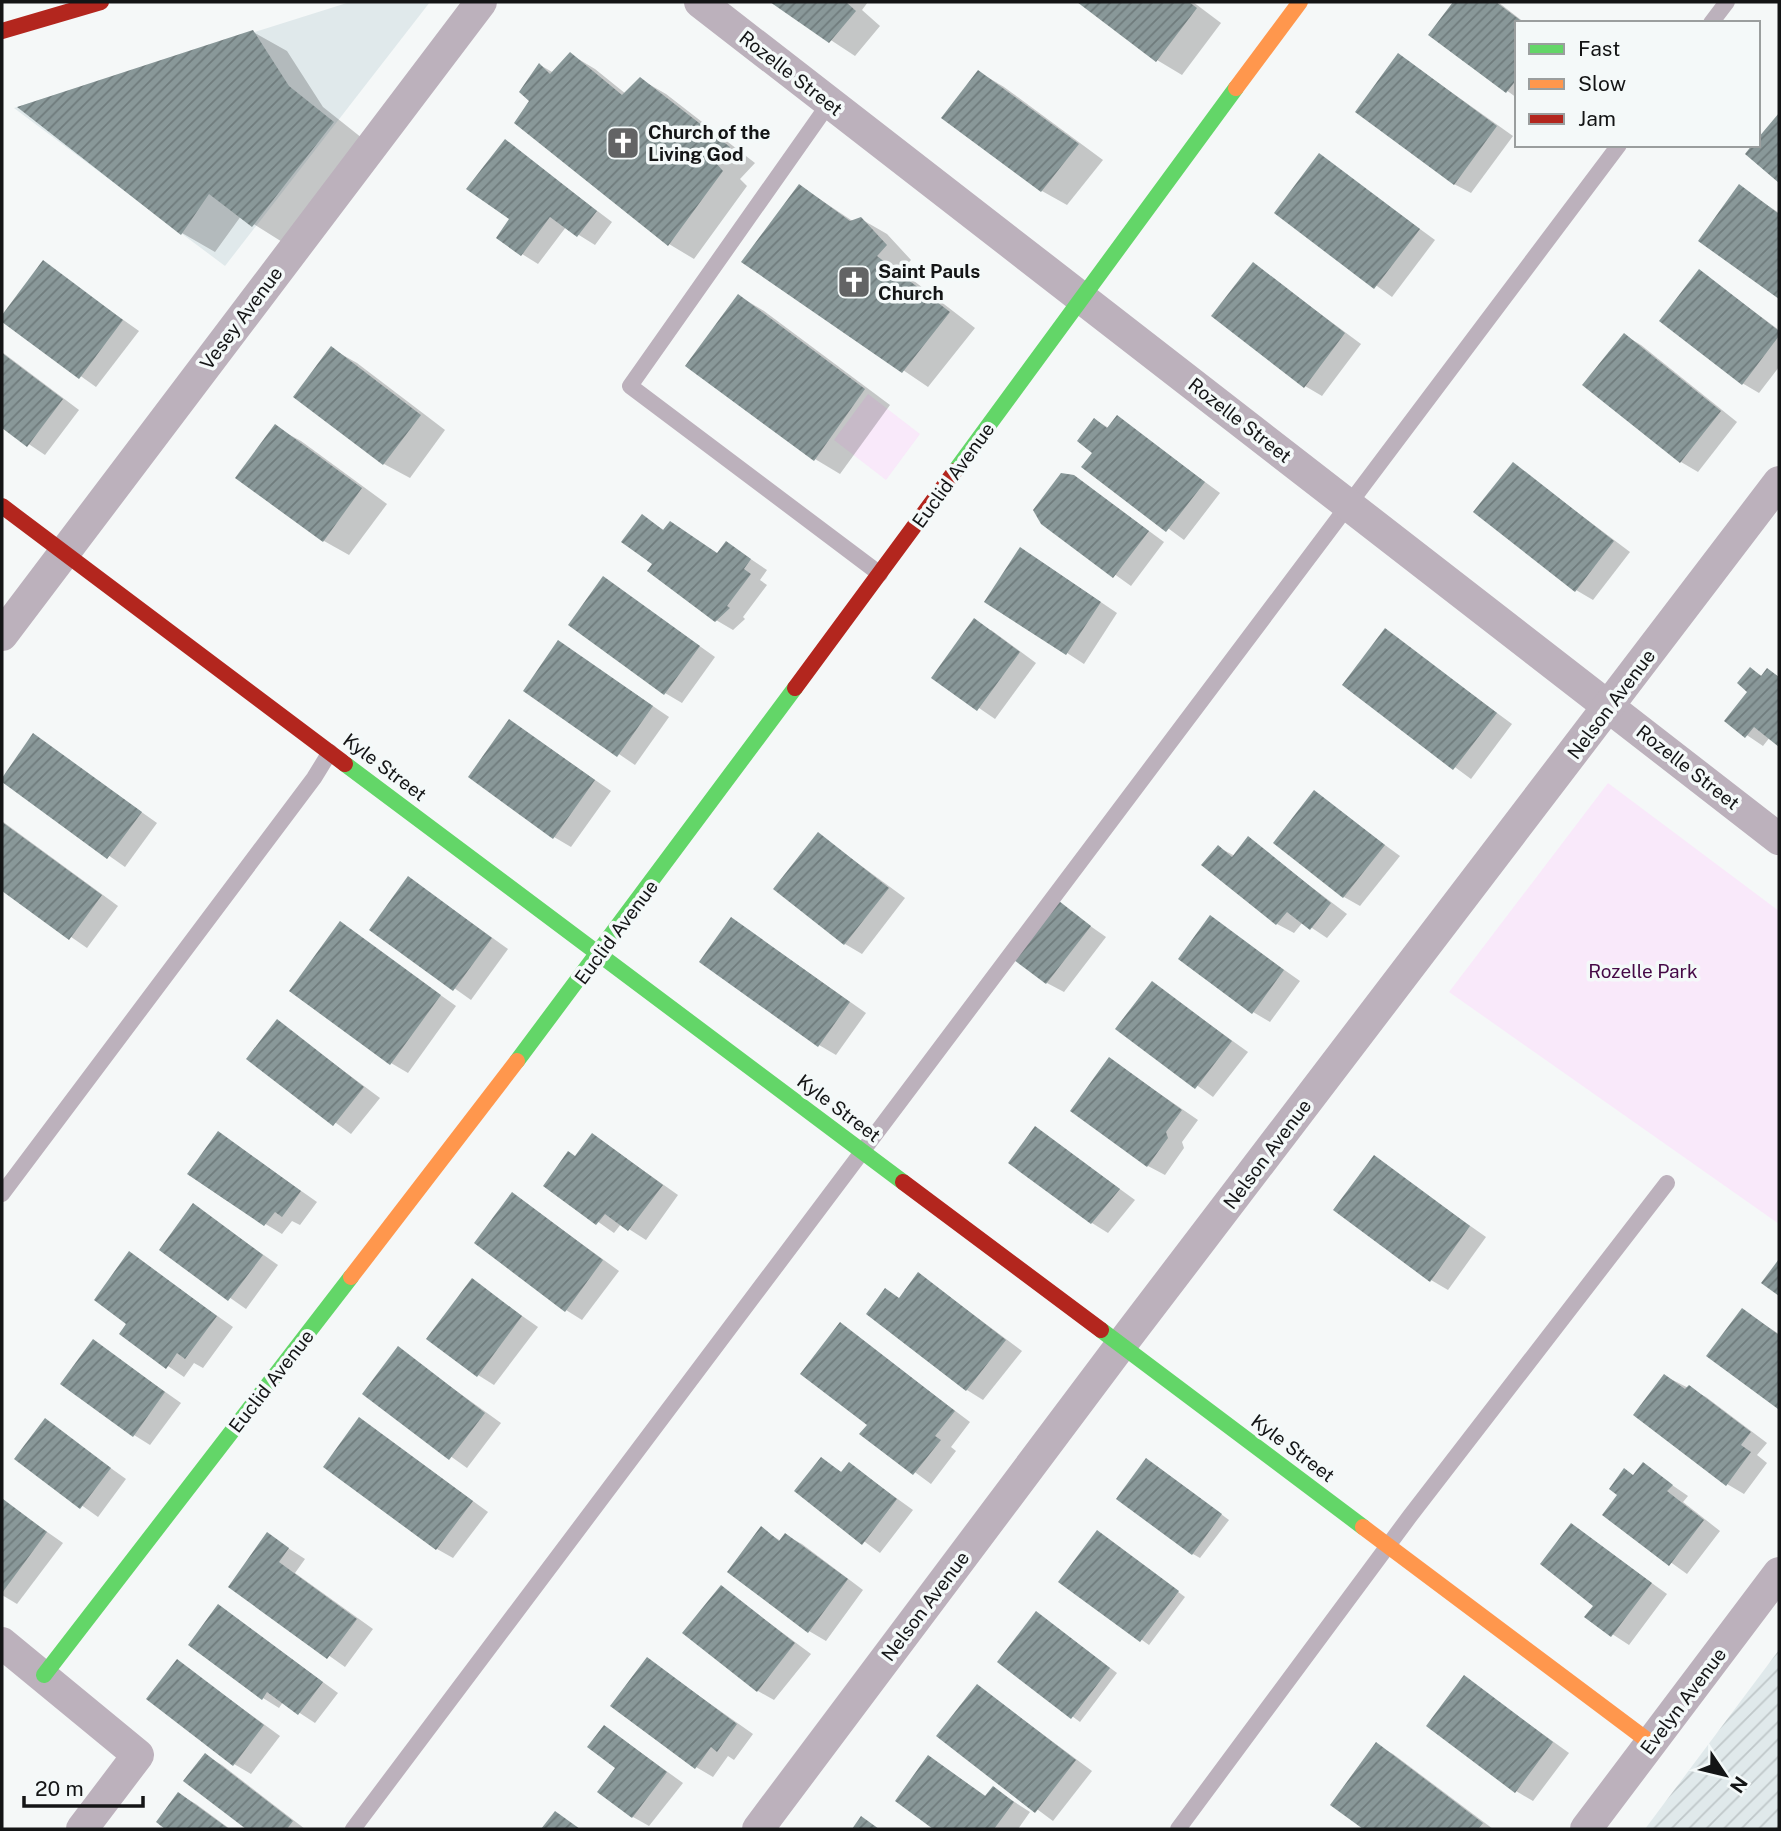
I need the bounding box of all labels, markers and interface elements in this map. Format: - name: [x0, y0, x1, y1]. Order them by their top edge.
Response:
- legend: [1515, 21, 1760, 147]
- street label: Rozelle Street: [735, 26, 847, 120]
- text: Fast: [1578, 36, 1620, 61]
- text: Slow: [1578, 71, 1626, 96]
- text: Jam: [1578, 106, 1616, 131]
- place label: Church of the Living God: [648, 121, 770, 165]
- church icon: Church of the Living God: [604, 124, 642, 162]
- place label: Saint Pauls Church: [878, 260, 980, 304]
- street label: Vesey Avenue: [195, 262, 287, 374]
- church icon: Saint Pauls Church: [835, 263, 873, 301]
- street label: Rozelle Street: [1184, 373, 1296, 467]
- street label: Euclid Avenue: [908, 418, 998, 532]
- street label: Nelson Avenue: [1563, 645, 1659, 763]
- street label: Rozelle Street: [1632, 720, 1744, 814]
- street label: Kyle Street: [339, 729, 431, 805]
- street label: Euclid Avenue: [570, 876, 662, 988]
- park label: Rozelle Park: [1588, 960, 1698, 982]
- street label: Kyle Street: [793, 1070, 885, 1146]
- street label: Nelson Avenue: [1219, 1095, 1315, 1213]
- street label: Euclid Avenue: [224, 1325, 318, 1437]
- street label: Kyle Street: [1247, 1410, 1339, 1486]
- street label: Nelson Avenue: [877, 1547, 973, 1665]
- street label: Evelyn Avenue: [1636, 1643, 1730, 1759]
- north arrow: [1690, 1740, 1760, 1810]
- scale bar: [24, 1764, 144, 1808]
- text: N: [1726, 1772, 1752, 1797]
- text: 20 m: [35, 1776, 84, 1801]

